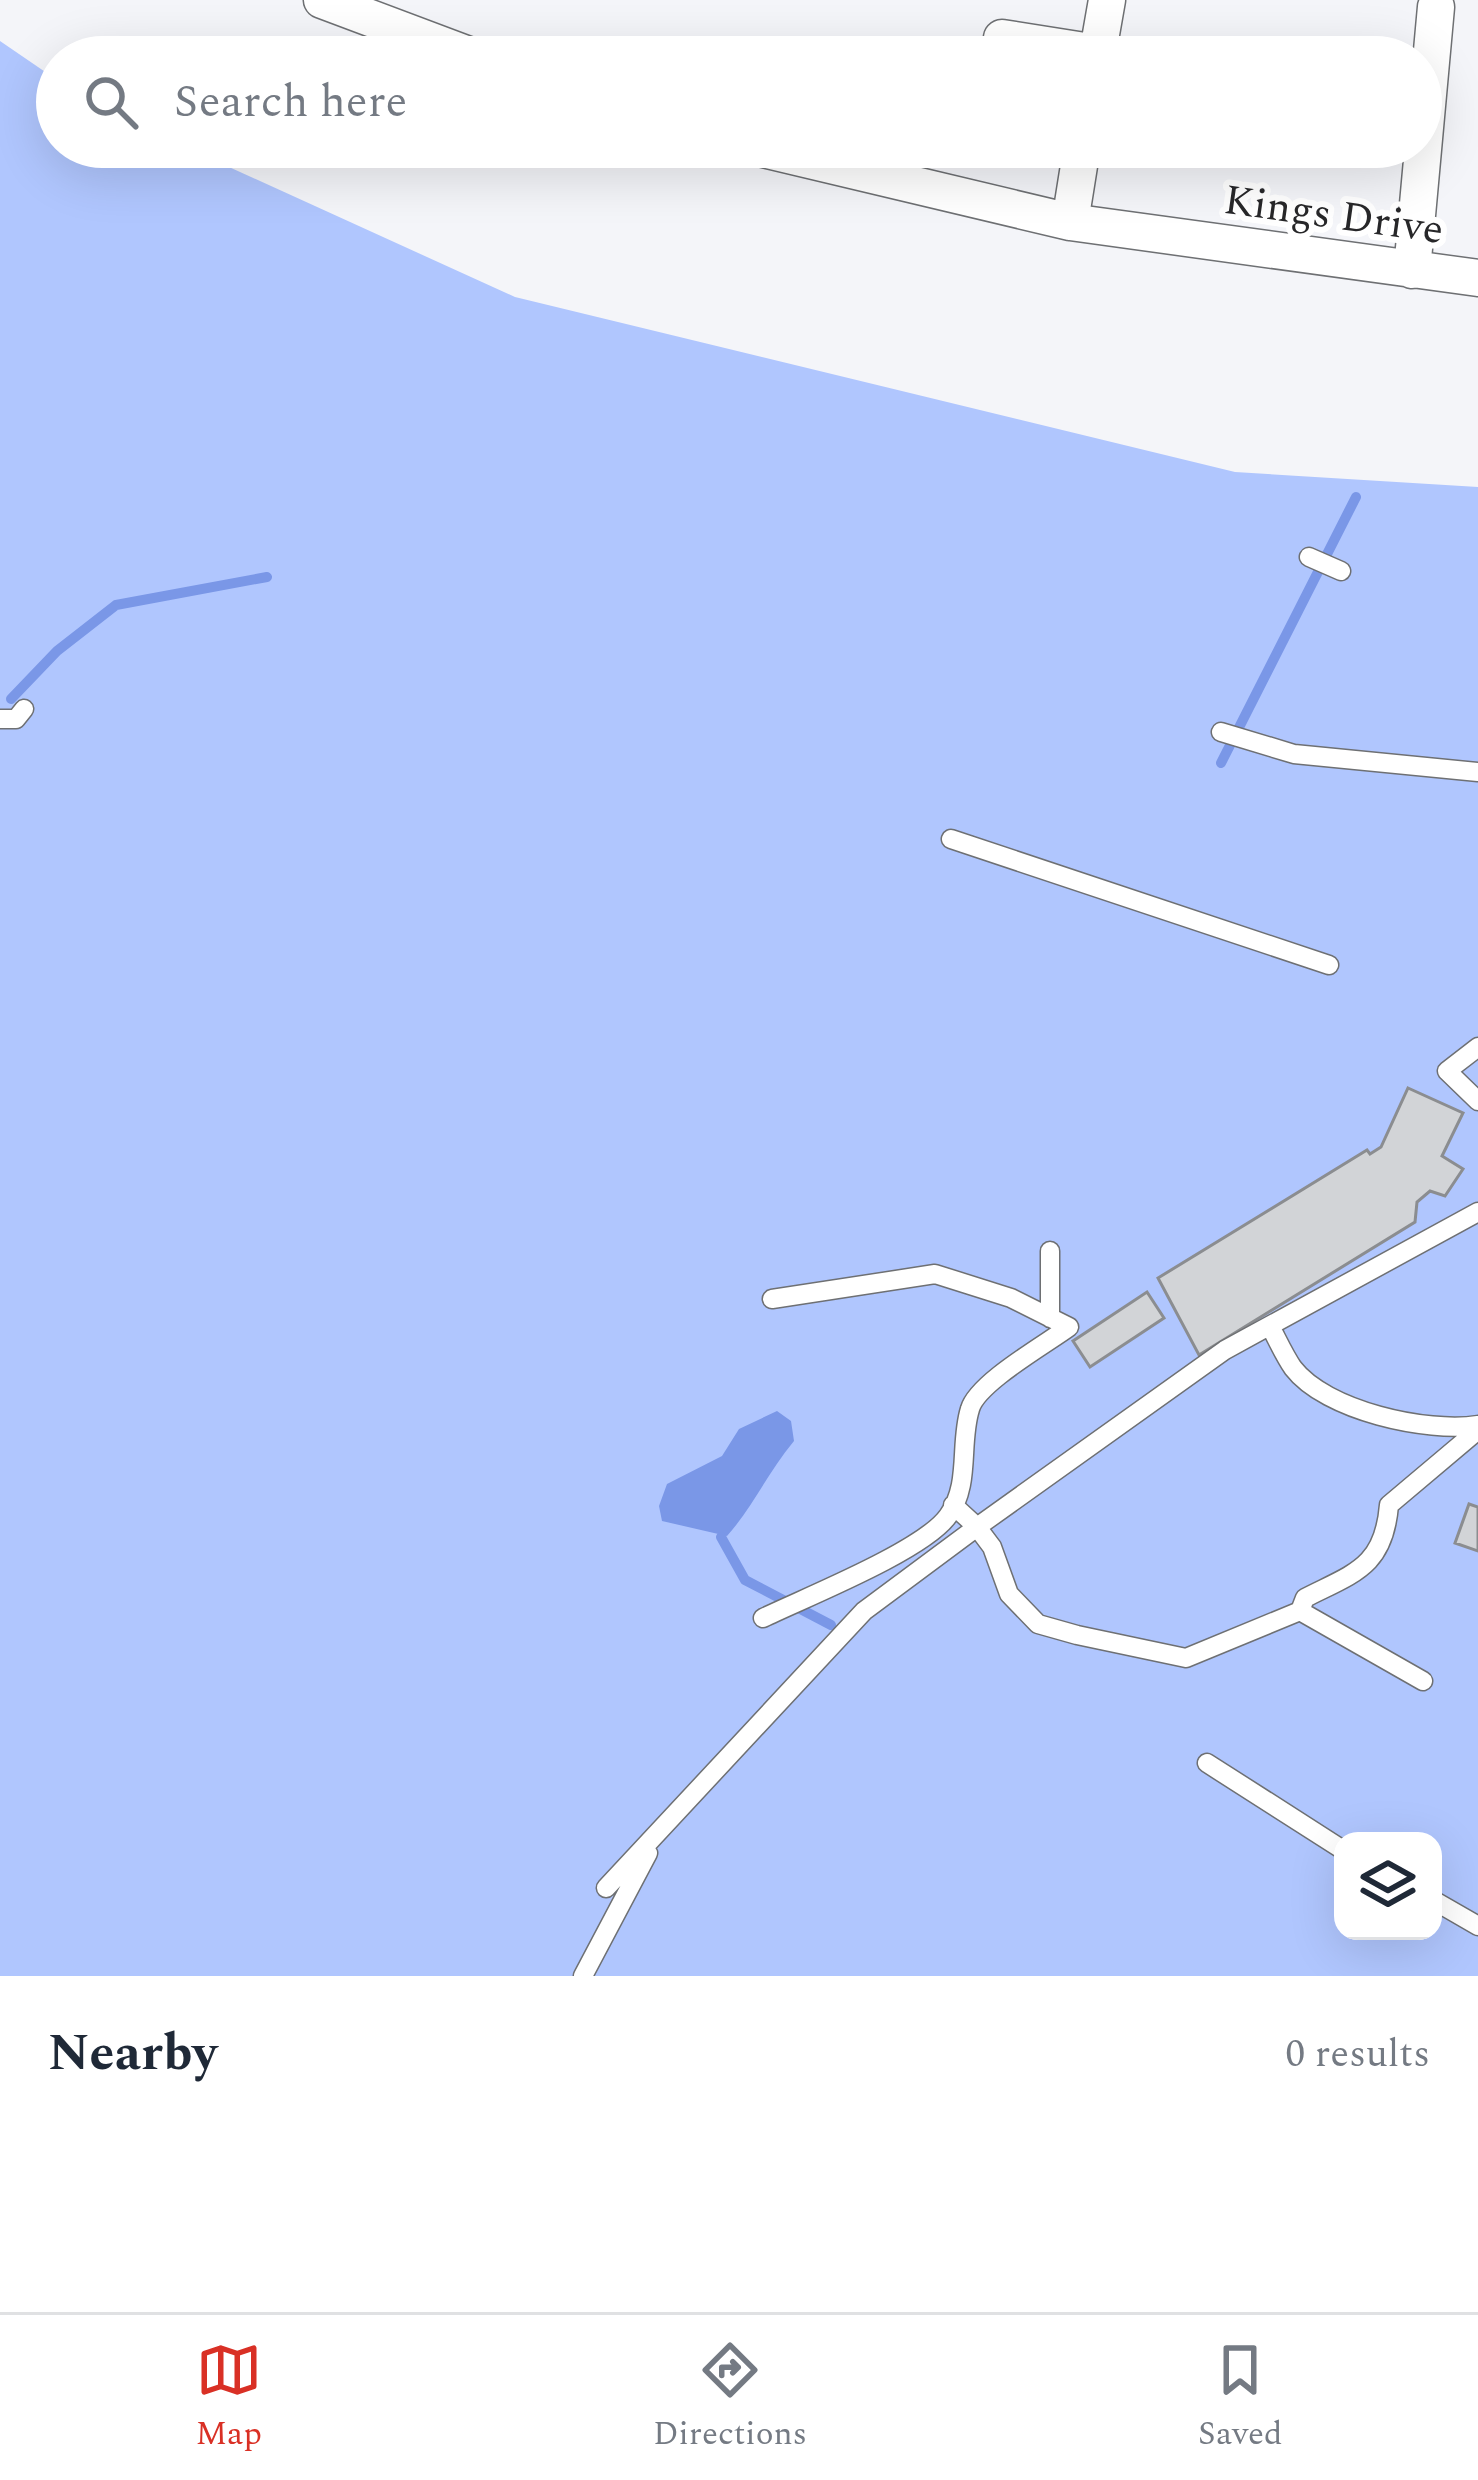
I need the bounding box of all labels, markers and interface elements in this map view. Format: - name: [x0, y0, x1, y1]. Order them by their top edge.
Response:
- search box: [36, 36, 1442, 168]
- text: Search here: [174, 68, 407, 137]
- icon: search: [78, 69, 144, 135]
- street label: Kings Drive: [1220, 169, 1448, 262]
- map controls: [1334, 1832, 1442, 1940]
- button: layers: [1334, 1832, 1442, 1940]
- text: Nearby: [48, 2015, 217, 2093]
- text: 0 results: [1286, 2025, 1430, 2084]
- tab: Map: [195, 2337, 262, 2459]
- tab: Directions: [653, 2337, 807, 2459]
- tab: Saved: [1198, 2337, 1283, 2459]

